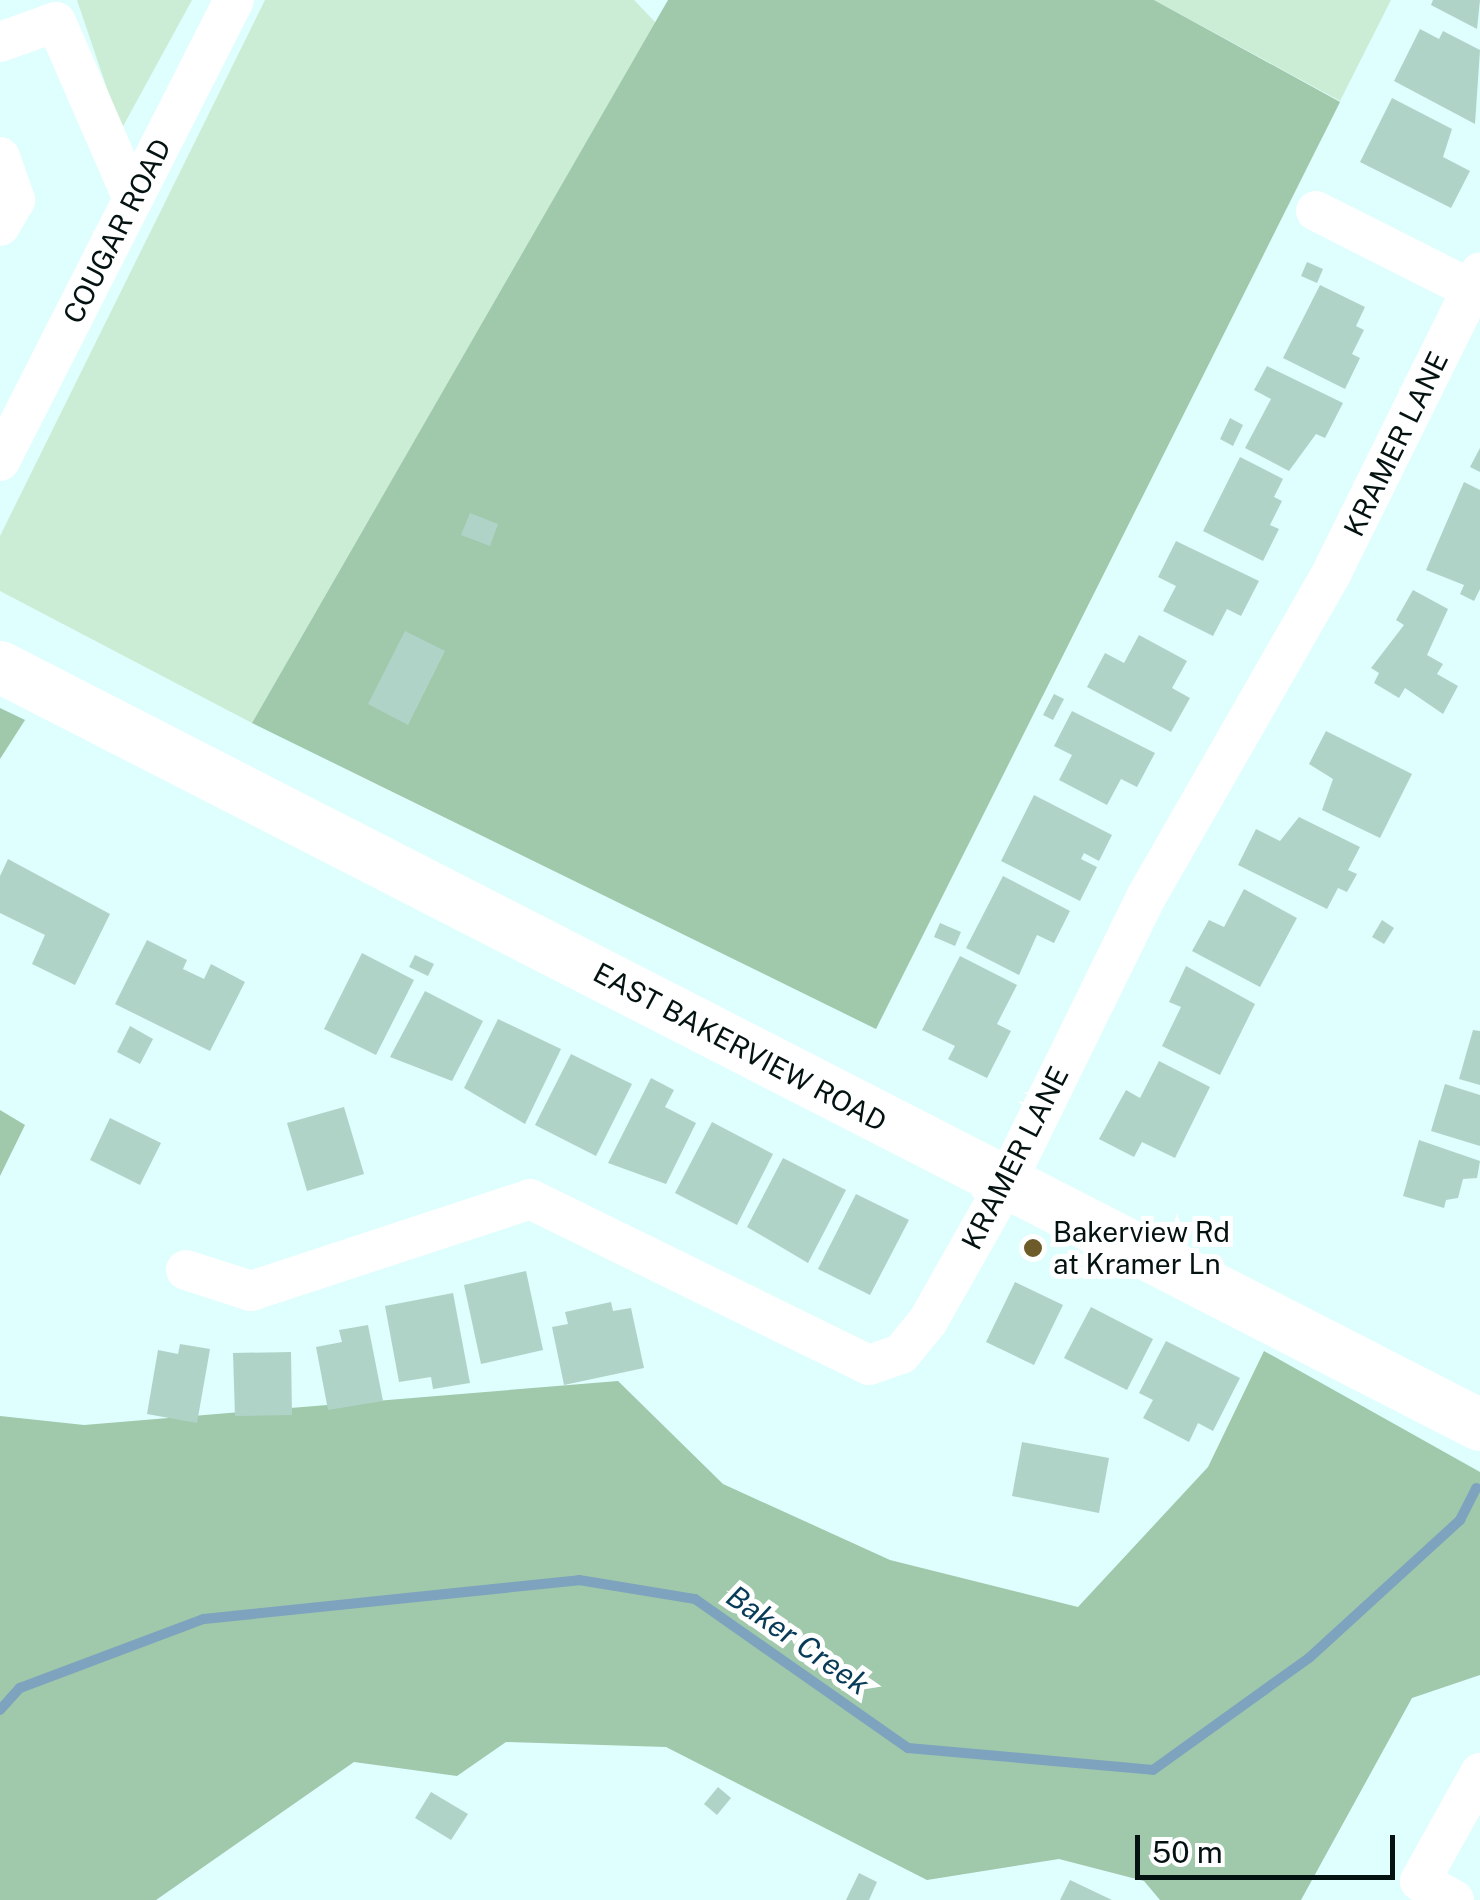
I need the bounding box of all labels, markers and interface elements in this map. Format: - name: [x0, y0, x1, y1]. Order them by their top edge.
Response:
- street label: COUGAR ROAD: [56, 133, 178, 329]
- street label: KRAMER LANE: [1337, 346, 1455, 542]
- street label: EAST BAKERVIEW ROAD: [588, 955, 892, 1139]
- street label: KRAMER LANE: [954, 1061, 1076, 1255]
- place label: Bakerview Rd at Kramer Ln: [1053, 1215, 1230, 1281]
- marker: Bakerview Rd at Kramer Ln: [1022, 1237, 1044, 1259]
- water label: Baker Creek: [720, 1578, 876, 1702]
- scale bar: [1140, 1815, 1400, 1877]
- text: 50 m: [1152, 1834, 1223, 1870]

